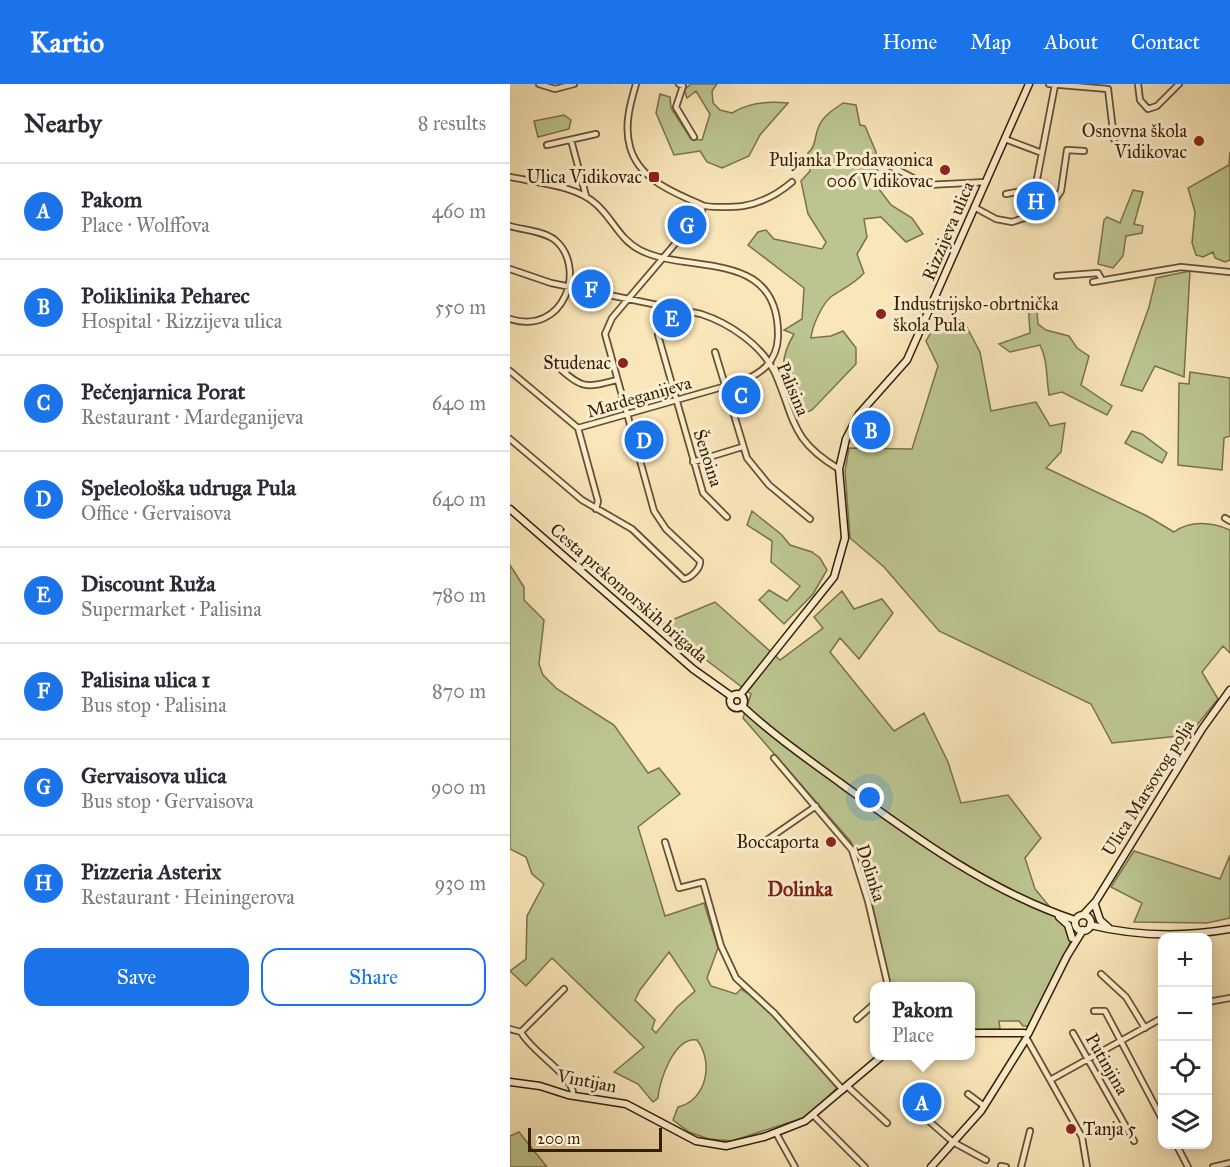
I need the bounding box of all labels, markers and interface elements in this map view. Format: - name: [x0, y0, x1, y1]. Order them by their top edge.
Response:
- text: Kartio: [30, 25, 104, 60]
- text: Home: [882, 29, 937, 55]
- text: Map: [970, 29, 1011, 55]
- text: About: [1044, 29, 1098, 55]
- text: Contact: [1131, 29, 1200, 55]
- text: Nearby: [24, 107, 102, 139]
- text: 8 results: [418, 111, 486, 135]
- place label: Osnovna škola Vidikovac: [1082, 120, 1187, 163]
- marker: Osnovna škola Vidikovac: [1192, 134, 1206, 148]
- place label: Puljanka Prodavaonica 006 Vidikovac: [769, 149, 933, 192]
- marker: Puljanka Prodavaonica 006 Vidikovac: [938, 163, 952, 177]
- place label: Ulica Vidikovac: [527, 166, 642, 188]
- marker: Ulica Vidikovac: [647, 170, 661, 184]
- street label: Rizzijeva ulica: [917, 178, 979, 284]
- pin: H: [1016, 178, 1056, 224]
- text: Pakom: [81, 186, 142, 213]
- text: A: [37, 199, 50, 223]
- text: 460 m: [432, 199, 486, 223]
- pin: G: [668, 202, 706, 248]
- text: Place · Wolffova: [81, 213, 210, 237]
- pin: F: [572, 266, 610, 312]
- text: Poliklinika Peharec: [81, 282, 250, 309]
- place label: Industrijsko-obrtnička škola Pula: [893, 293, 1059, 336]
- text: B: [37, 295, 50, 319]
- text: 550 m: [435, 295, 486, 319]
- pin: E: [652, 296, 692, 340]
- marker: Industrijsko-obrtnička škola Pula: [874, 307, 888, 321]
- text: Hospital · Rizzijeva ulica: [81, 309, 282, 333]
- place label: Studenac: [543, 352, 611, 374]
- marker: Studenac: [616, 356, 630, 370]
- street label: Palisina: [772, 359, 814, 420]
- street label: Mardeganijeva: [584, 371, 695, 423]
- pin: C: [722, 372, 760, 418]
- text: Pečenjarnica Porat: [81, 378, 245, 405]
- text: C: [37, 391, 50, 415]
- text: 640 m: [432, 391, 486, 415]
- text: Restaurant · Mardeganijeva: [81, 405, 304, 429]
- pin: B: [852, 408, 890, 452]
- pin: D: [624, 418, 664, 462]
- street label: Šenoina: [688, 426, 729, 490]
- text: Speleološka udruga Pula: [81, 474, 296, 501]
- text: D: [36, 487, 51, 511]
- text: 640 m: [432, 487, 486, 511]
- text: Office · Gervaisova: [81, 501, 231, 525]
- street label: Cesta prekomorskih brigada: [545, 518, 713, 669]
- text: Discount Ruža: [81, 570, 216, 597]
- text: E: [36, 583, 51, 607]
- text: 780 m: [432, 583, 486, 607]
- text: Supermarket · Palisina: [81, 597, 262, 621]
- text: Palisina ulica 1: [81, 666, 210, 693]
- text: F: [37, 679, 50, 703]
- text: 870 m: [432, 679, 486, 703]
- text: Bus stop · Palisina: [81, 693, 227, 717]
- street label: Ulica Marsovog polja: [1097, 715, 1200, 861]
- text: Gervaisova ulica: [81, 762, 226, 789]
- text: G: [36, 775, 51, 799]
- text: 900 m: [431, 775, 486, 799]
- your location: [855, 783, 884, 812]
- text: Bus stop · Gervaisova: [81, 789, 254, 813]
- place label: Boccaporta: [736, 831, 819, 853]
- marker: Boccaporta: [824, 835, 838, 849]
- street label: Dolinka: [851, 842, 891, 905]
- text: Pizzeria Asterix: [81, 858, 221, 885]
- text: H: [35, 871, 52, 895]
- text: 930 m: [435, 871, 486, 895]
- district label: Dolinka: [767, 877, 833, 901]
- text: Restaurant · Heiningerova: [81, 885, 295, 909]
- map controls: [1158, 933, 1212, 1149]
- button: +: [1158, 933, 1212, 987]
- button: Save: [24, 948, 249, 1006]
- button: Share: [261, 948, 486, 1006]
- popup: [870, 982, 975, 1060]
- button: −: [1158, 987, 1212, 1041]
- text: Pakom: [892, 996, 953, 1023]
- text: Place: [892, 1023, 934, 1047]
- street label: Putinjina: [1081, 1029, 1134, 1099]
- button: locate: [1158, 1041, 1212, 1095]
- street label: Vintijan: [554, 1064, 619, 1098]
- pin: A: [902, 1080, 942, 1124]
- button: layers: [1158, 1095, 1212, 1149]
- place label: Tanja 5: [1083, 1118, 1136, 1140]
- marker: Tanja 5: [1064, 1122, 1078, 1136]
- scale bar: [528, 1125, 662, 1152]
- text: 200 m: [537, 1129, 580, 1148]

